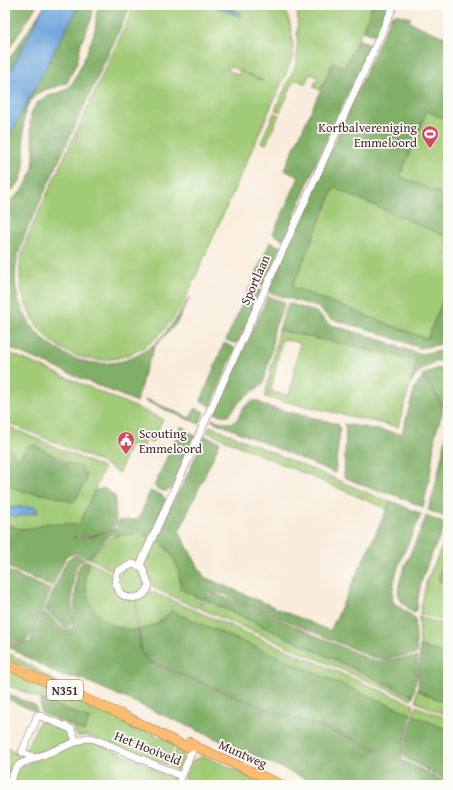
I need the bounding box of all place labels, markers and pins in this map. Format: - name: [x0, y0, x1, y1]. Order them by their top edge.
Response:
- place label: Korfbalvereniging Emmeloord: [318, 118, 418, 152]
- sports icon: Korfbalvereniging Emmeloord: [420, 124, 440, 149]
- place label: Scouting Emmeloord: [139, 424, 202, 458]
- public building icon: Scouting Emmeloord: [116, 430, 136, 455]

